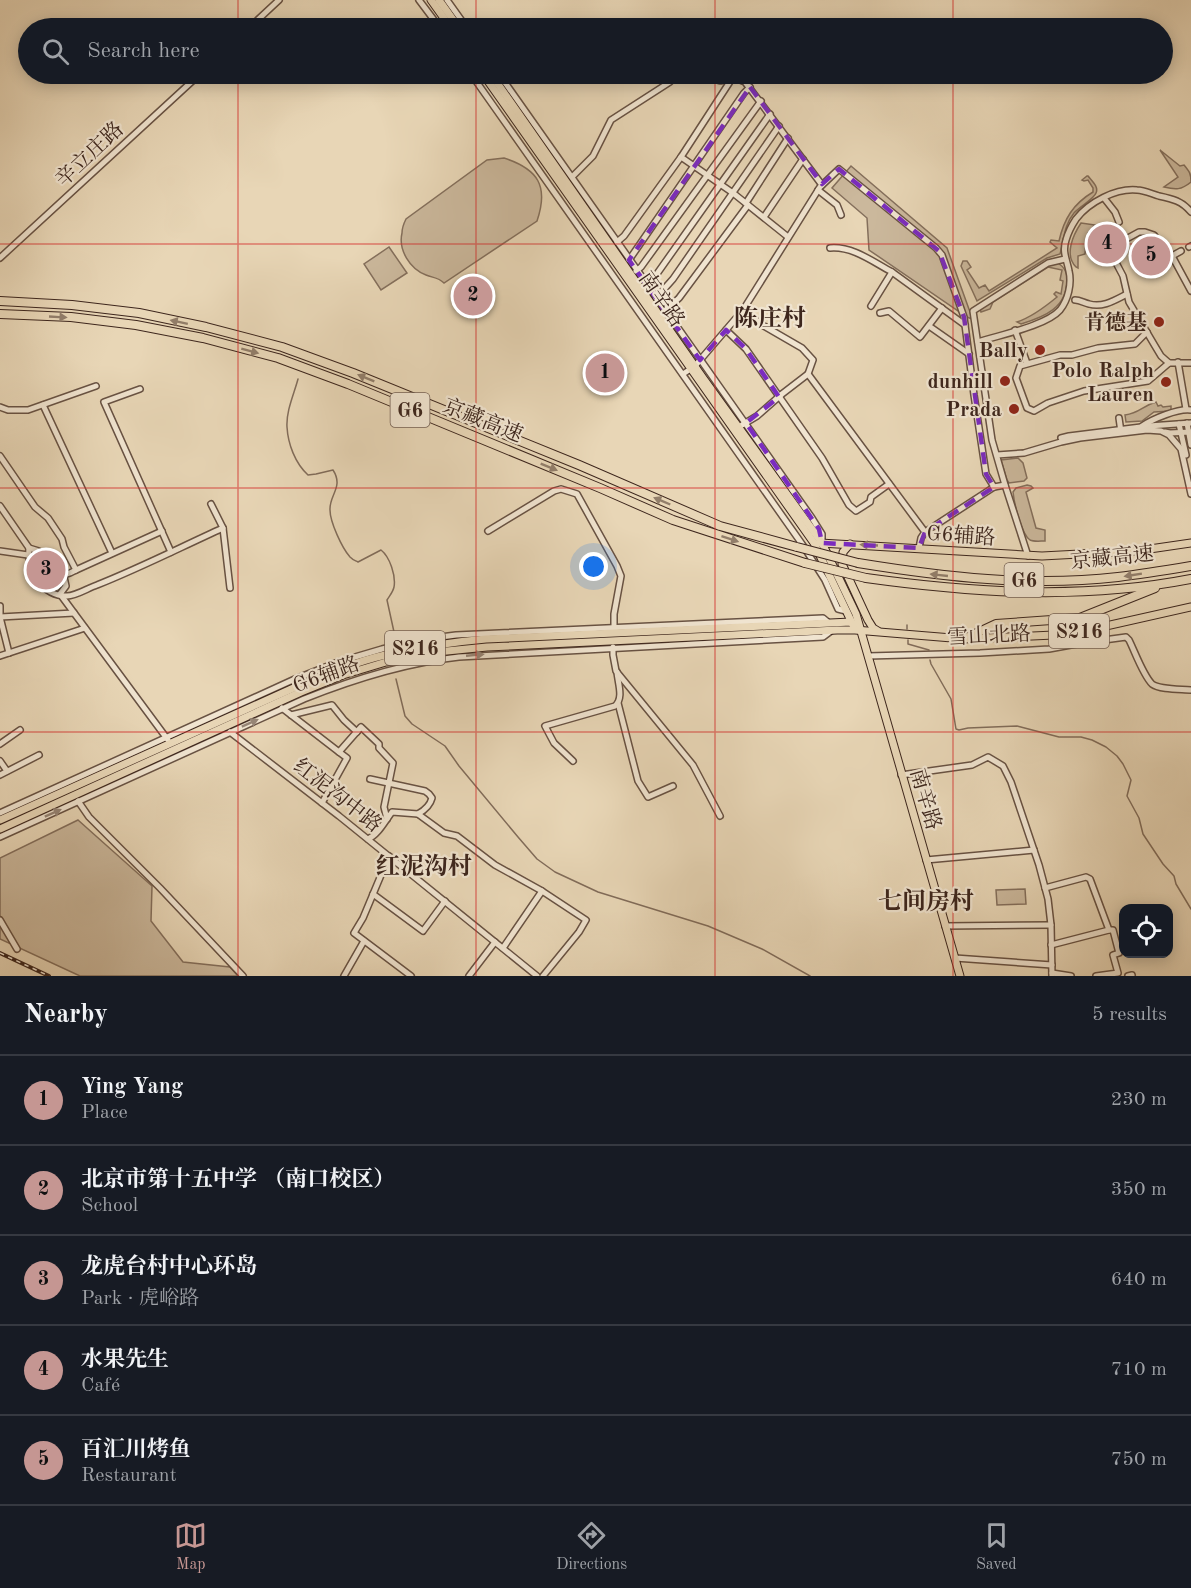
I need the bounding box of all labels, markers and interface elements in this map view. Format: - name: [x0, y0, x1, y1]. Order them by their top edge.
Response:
- search box: [18, 18, 1173, 84]
- icon: search: [39, 35, 72, 68]
- text: Search here: [87, 40, 200, 62]
- street label: 辛立庄路: [51, 117, 128, 191]
- pin: 4: [1088, 222, 1126, 266]
- pin: 5: [1132, 234, 1170, 278]
- street label: 南辛路: [634, 267, 689, 332]
- pin: 2: [454, 274, 492, 318]
- district label: 陈庄村: [734, 305, 806, 332]
- place label: 肯德基: [1084, 311, 1147, 334]
- one-way arrow: [49, 312, 68, 321]
- marker: 肯德基: [1152, 315, 1166, 329]
- one-way arrow: [170, 317, 189, 326]
- place label: Bally: [978, 341, 1028, 362]
- marker: Bally: [1033, 343, 1047, 357]
- one-way arrow: [241, 346, 259, 356]
- pin: 1: [586, 350, 624, 395]
- place label: Polo Ralph Lauren: [1051, 361, 1154, 406]
- place label: dunhill: [928, 372, 993, 393]
- one-way arrow: [356, 373, 374, 383]
- marker: dunhill: [998, 374, 1012, 388]
- marker: Polo Ralph Lauren: [1159, 375, 1173, 389]
- road number: G6: [390, 393, 430, 427]
- street label: 京藏高速: [440, 394, 526, 447]
- place label: Prada: [946, 400, 1002, 421]
- marker: Prada: [1007, 402, 1021, 416]
- one-way arrow: [540, 463, 558, 472]
- one-way arrow: [653, 496, 671, 506]
- street label: G6辅路: [926, 522, 996, 549]
- one-way arrow: [721, 535, 739, 544]
- one-way arrow: [860, 541, 879, 550]
- street label: 京藏高速: [1069, 542, 1155, 573]
- pin: 3: [26, 548, 66, 592]
- your location: [579, 552, 608, 581]
- road number: G6: [1004, 563, 1044, 597]
- one-way arrow: [929, 570, 948, 580]
- one-way arrow: [1124, 570, 1143, 579]
- road number: S216: [1049, 614, 1109, 648]
- street label: 雪山北路: [946, 622, 1032, 649]
- road number: S216: [385, 631, 445, 665]
- one-way arrow: [466, 650, 485, 660]
- street label: G6辅路: [290, 652, 363, 697]
- one-way arrow: [241, 718, 259, 728]
- street label: 红泥沟中路: [289, 754, 386, 837]
- street label: 南辛路: [906, 766, 945, 833]
- one-way arrow: [45, 808, 63, 818]
- district label: 红泥沟村: [376, 853, 472, 880]
- district label: 七间房村: [878, 888, 974, 915]
- map controls: [1119, 904, 1173, 958]
- button: locate: [1119, 904, 1173, 958]
- text: Nearby: [24, 1002, 108, 1028]
- text: 5 results: [1092, 1005, 1167, 1025]
- text: Ying Yang: [81, 1076, 183, 1098]
- text: 1: [38, 1090, 49, 1110]
- text: 230 m: [1111, 1090, 1167, 1110]
- text: Place: [81, 1103, 128, 1123]
- text: 北京市第十五中学 （南口校区）: [81, 1169, 395, 1191]
- text: 2: [38, 1180, 49, 1200]
- text: 350 m: [1111, 1180, 1167, 1200]
- text: School: [81, 1196, 138, 1216]
- text: 龙虎台村中心环岛: [81, 1256, 257, 1278]
- text: 3: [38, 1270, 49, 1290]
- text: 640 m: [1111, 1270, 1167, 1290]
- text: Park · 虎峪路: [81, 1289, 199, 1309]
- text: 水果先生: [81, 1349, 169, 1371]
- text: 4: [38, 1360, 49, 1380]
- text: 710 m: [1111, 1360, 1167, 1380]
- text: Café: [81, 1376, 120, 1396]
- text: 百汇川烤鱼: [81, 1439, 191, 1461]
- text: 5: [38, 1450, 49, 1470]
- text: 750 m: [1111, 1450, 1167, 1470]
- text: Restaurant: [81, 1466, 177, 1486]
- tab: Map: [174, 1519, 207, 1575]
- tab: Directions: [556, 1519, 627, 1575]
- tab: Saved: [976, 1519, 1017, 1575]

